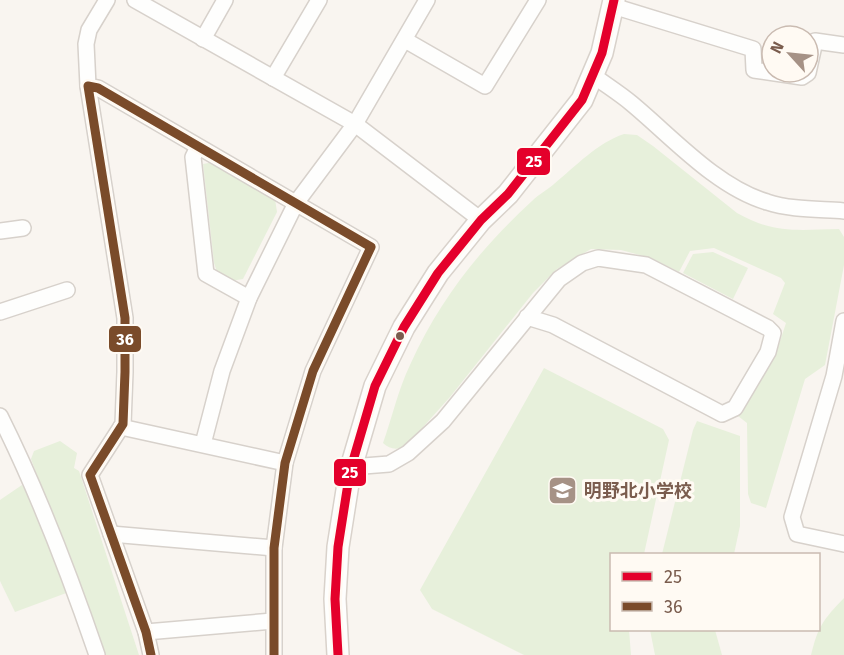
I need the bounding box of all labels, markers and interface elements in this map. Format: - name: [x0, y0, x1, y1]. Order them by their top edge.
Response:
- north arrow: [760, 24, 820, 84]
- text: N: [766, 38, 788, 56]
- line badge: 25: [516, 147, 551, 176]
- text: 25: [526, 152, 543, 171]
- line badge: 36: [108, 325, 142, 353]
- text: 36: [115, 330, 134, 349]
- unlabelled marker: [394, 330, 406, 342]
- line badge: 25: [333, 458, 367, 487]
- text: 25: [342, 463, 359, 482]
- school or university icon: 明野北小学校: [547, 475, 579, 507]
- place label: 明野北小学校: [584, 480, 692, 502]
- legend: [610, 553, 820, 631]
- text: 25: [664, 566, 682, 588]
- text: 36: [664, 596, 683, 618]

